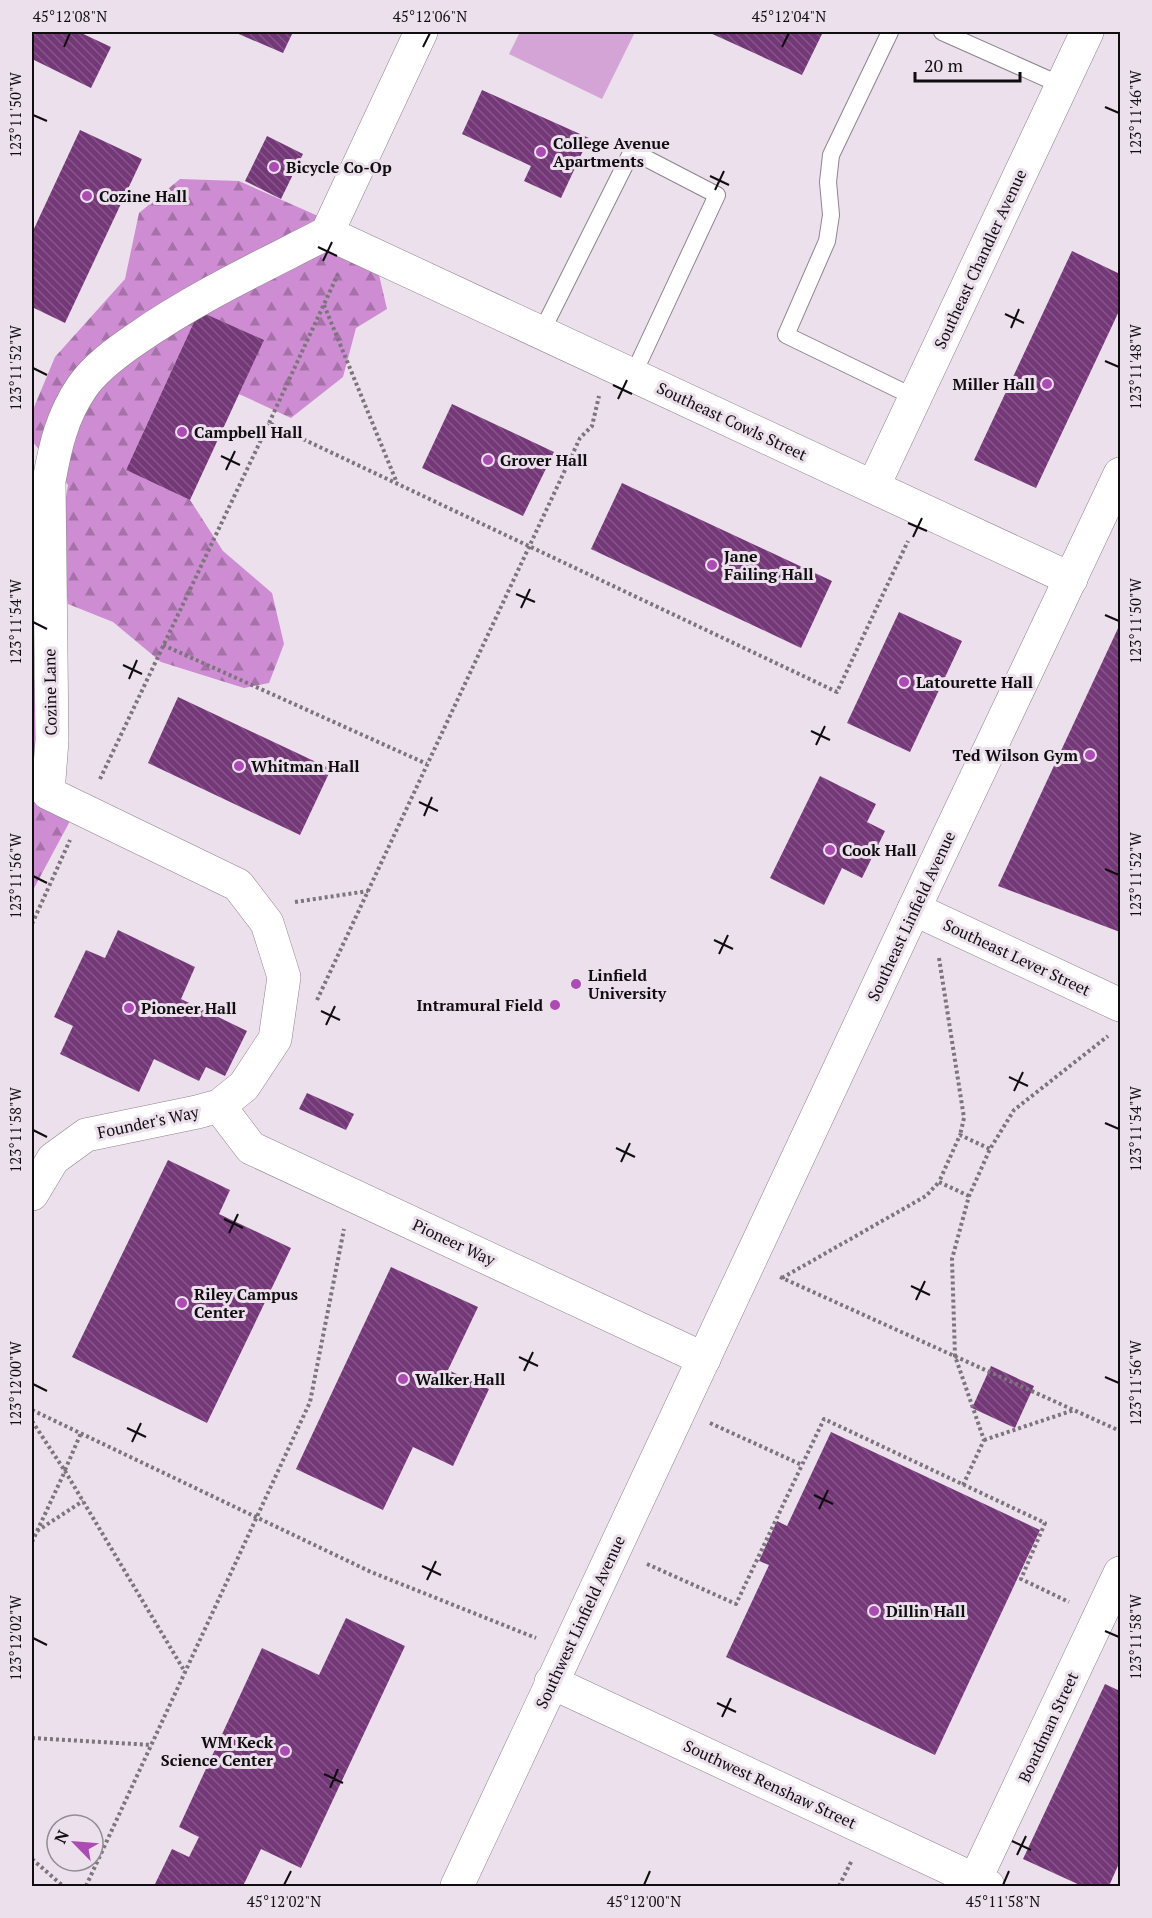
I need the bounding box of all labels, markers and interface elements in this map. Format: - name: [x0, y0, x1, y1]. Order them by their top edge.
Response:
- text: 45°12'08"N: [33, 6, 107, 26]
- text: 45°12'06"N: [393, 6, 467, 26]
- text: 45°12'04"N: [752, 6, 826, 26]
- scale bar: [915, 45, 1020, 83]
- text: 20 m: [924, 53, 964, 77]
- text: 123°11'46"W: [1125, 69, 1145, 156]
- text: 123°11'50"W: [5, 71, 25, 158]
- place label: College Avenue Apartments: [553, 132, 670, 172]
- marker: College Avenue Apartments: [534, 145, 548, 159]
- place label: Bicycle Co-Op: [286, 156, 392, 178]
- marker: Bicycle Co-Op: [267, 160, 281, 174]
- street label: Southeast Chandler Avenue: [929, 166, 1031, 352]
- place label: Cozine Hall: [99, 185, 187, 207]
- marker: Cozine Hall: [80, 189, 94, 203]
- text: 123°11'48"W: [1125, 323, 1145, 410]
- text: 123°11'52"W: [5, 324, 25, 411]
- place label: Miller Hall: [953, 373, 1035, 395]
- street label: Southeast Cowls Street: [653, 377, 811, 466]
- marker: Miller Hall: [1040, 377, 1054, 391]
- place label: Campbell Hall: [194, 421, 303, 443]
- marker: Campbell Hall: [175, 425, 189, 439]
- place label: Grover Hall: [500, 449, 588, 471]
- marker: Grover Hall: [481, 453, 495, 467]
- place label: Jane Failing Hall: [724, 545, 814, 585]
- marker: Jane Failing Hall: [705, 558, 719, 572]
- text: 123°11'50"W: [1125, 577, 1145, 664]
- text: 123°11'54"W: [5, 578, 25, 665]
- street label: Cozine Lane: [38, 648, 62, 736]
- place label: Latourette Hall: [916, 671, 1033, 693]
- marker: Latourette Hall: [897, 675, 911, 689]
- place label: Ted Wilson Gym: [953, 744, 1078, 766]
- marker: Ted Wilson Gym: [1083, 748, 1097, 762]
- place label: Whitman Hall: [251, 755, 360, 777]
- marker: Whitman Hall: [232, 759, 246, 773]
- street label: Southeast Linfield Avenue: [862, 827, 960, 1005]
- text: 123°11'52"W: [1125, 831, 1145, 918]
- text: 123°11'56"W: [5, 832, 25, 919]
- place label: Cook Hall: [842, 839, 917, 861]
- marker: Cook Hall: [823, 843, 837, 857]
- street label: Southeast Lever Street: [940, 913, 1094, 1001]
- place label: Linfield University: [588, 964, 667, 1004]
- marker: Linfield University: [569, 977, 583, 991]
- place label: Intramural Field: [416, 994, 543, 1016]
- place label: Pioneer Hall: [141, 997, 237, 1019]
- marker: Intramural Field: [548, 998, 562, 1012]
- marker: Pioneer Hall: [122, 1001, 136, 1015]
- text: 123°11'54"W: [1125, 1085, 1145, 1172]
- text: 123°11'58"W: [5, 1086, 25, 1173]
- street label: Founder's Way: [95, 1100, 202, 1143]
- street label: Pioneer Way: [409, 1213, 500, 1271]
- place label: Riley Campus Center: [194, 1283, 298, 1323]
- marker: Riley Campus Center: [175, 1296, 189, 1310]
- text: 123°11'56"W: [1125, 1339, 1145, 1426]
- text: 123°12'00"W: [5, 1340, 25, 1427]
- place label: Walker Hall: [415, 1368, 505, 1390]
- marker: Walker Hall: [396, 1372, 410, 1386]
- street label: Southwest Linfield Avenue: [530, 1532, 630, 1712]
- text: 123°11'58"W: [1125, 1593, 1145, 1680]
- text: 123°12'02"W: [5, 1594, 25, 1681]
- place label: Dillin Hall: [886, 1600, 966, 1622]
- marker: Dillin Hall: [867, 1604, 881, 1618]
- street label: Boardman Street: [1013, 1668, 1083, 1786]
- place label: WM Keck Science Center: [161, 1731, 274, 1771]
- street label: Southwest Renshaw Street: [680, 1734, 860, 1834]
- marker: WM Keck Science Center: [278, 1744, 292, 1758]
- north arrow: [45, 1813, 105, 1873]
- text: N: [49, 1827, 74, 1847]
- text: 45°12'02"N: [247, 1891, 321, 1911]
- text: 45°12'00"N: [607, 1891, 681, 1911]
- text: 45°11'58"N: [966, 1891, 1040, 1911]

